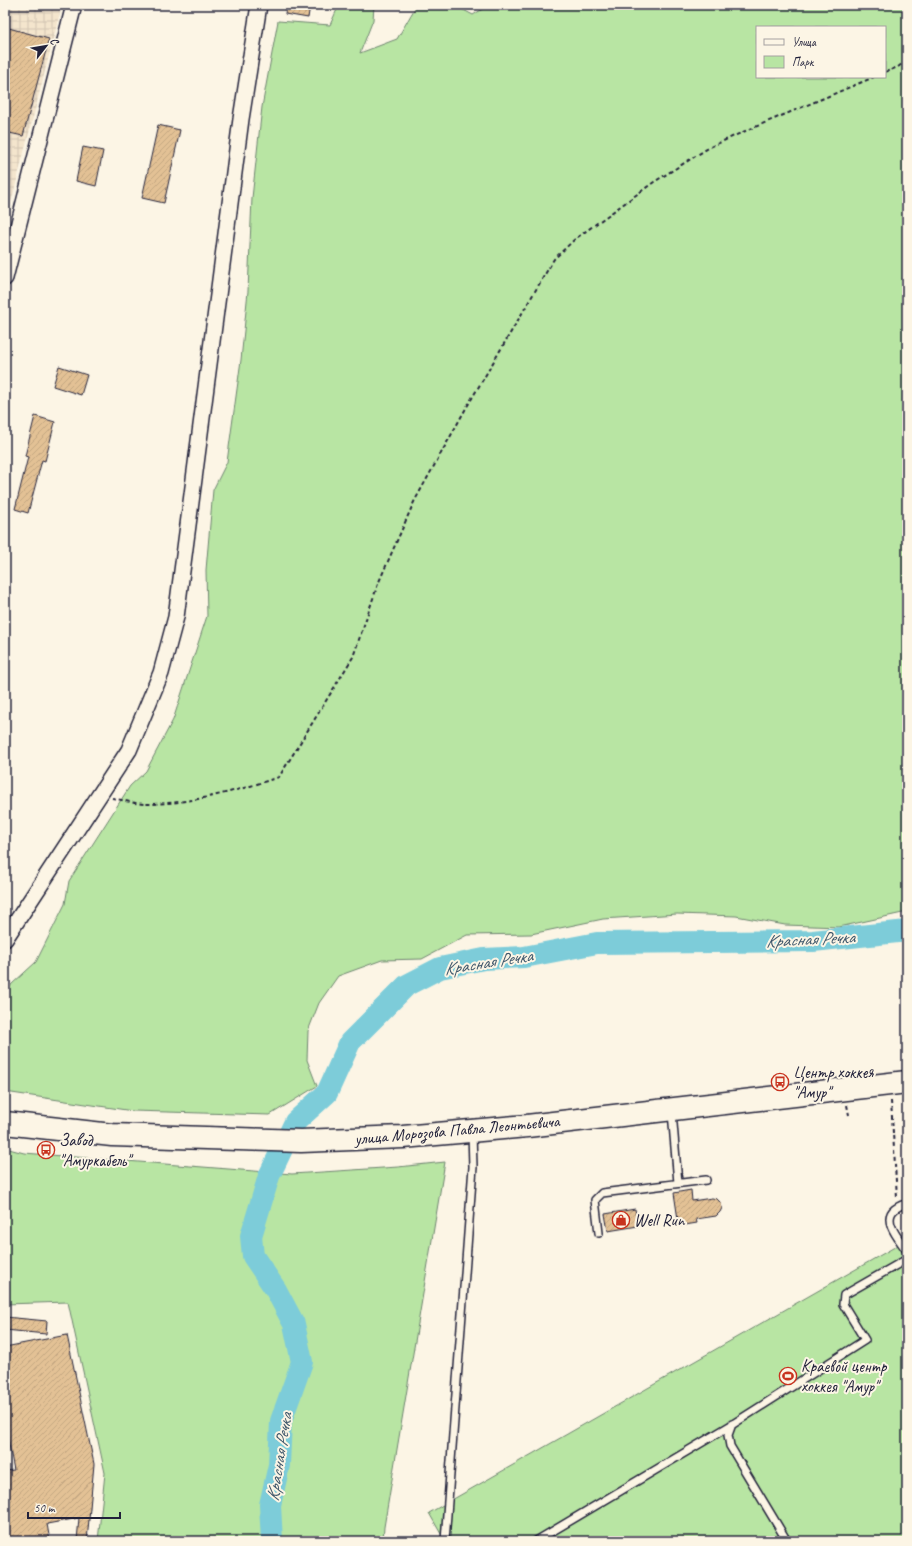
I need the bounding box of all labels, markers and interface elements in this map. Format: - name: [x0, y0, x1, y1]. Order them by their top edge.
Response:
- north arrow: [26, 26, 66, 66]
- legend: [756, 26, 886, 78]
- text: Улица: [792, 34, 817, 50]
- text: С: [47, 35, 63, 48]
- text: Парк: [792, 54, 815, 70]
- water label: Красная Речка: [765, 926, 857, 952]
- water label: Красная Речка: [442, 944, 535, 980]
- place label: Центр хоккея "Амур": [793, 1062, 874, 1103]
- bus stop icon: Центр хоккея "Амур": [770, 1072, 790, 1092]
- street label: улица Морозова Павла Леонтьевича: [353, 1110, 562, 1151]
- place label: Завод "Амуркабель": [59, 1130, 134, 1171]
- bus stop icon: Завод "Амуркабель": [36, 1140, 56, 1160]
- shop icon: Well Run: [611, 1210, 631, 1230]
- place label: Well Run: [634, 1210, 686, 1231]
- place label: Краевой центр хоккея "Амур": [801, 1356, 888, 1397]
- sports icon: Краевой центр хоккея "Амур": [778, 1366, 798, 1386]
- water label: Красная Речка: [261, 1410, 297, 1503]
- scale bar: [28, 1494, 120, 1520]
- text: 50 m: [34, 1500, 56, 1516]

